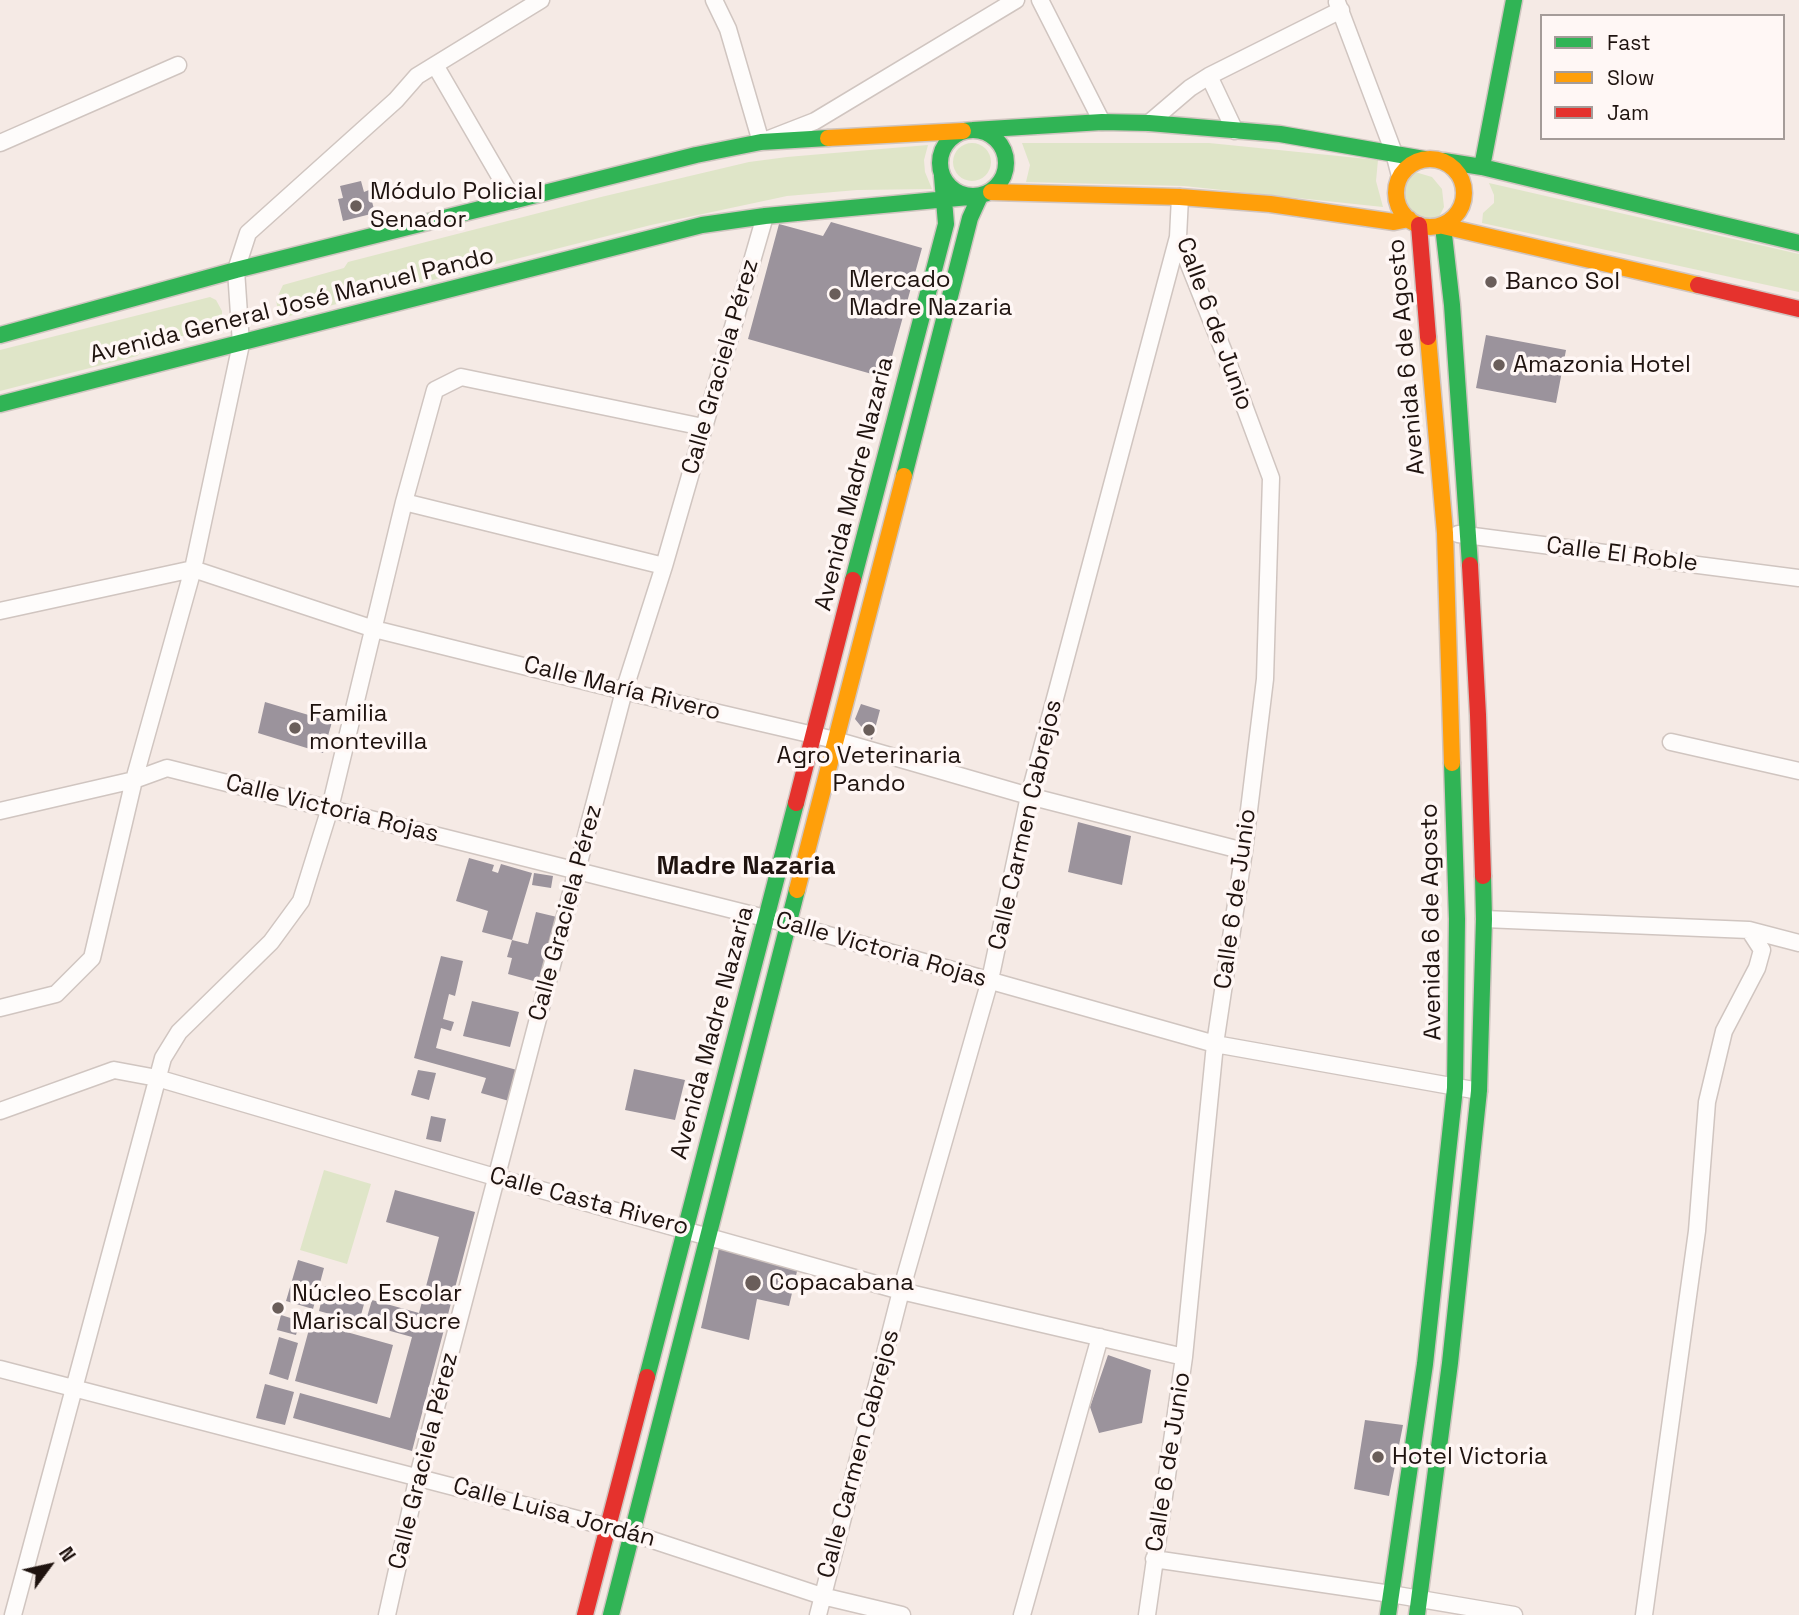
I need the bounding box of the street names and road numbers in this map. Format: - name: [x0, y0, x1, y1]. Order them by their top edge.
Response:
- street label: Calle 6 de Junio: [1169, 234, 1259, 414]
- street label: Avenida 6 de Agosto: [1382, 238, 1432, 476]
- street label: Avenida General José Manuel Pando: [87, 242, 497, 370]
- street label: Calle Graciela Pérez: [676, 256, 766, 478]
- street label: Avenida Madre Nazaria: [809, 354, 901, 614]
- street label: Calle El Roble: [1545, 531, 1699, 579]
- street label: Calle María Rivero: [521, 651, 723, 727]
- street label: Calle Carmen Cabrejos: [983, 697, 1069, 953]
- street label: Calle Victoria Rojas: [222, 769, 442, 849]
- street label: Calle Graciela Pérez: [523, 802, 609, 1024]
- street label: Avenida 6 de Agosto: [1416, 803, 1448, 1041]
- street label: Calle 6 de Junio: [1209, 807, 1263, 991]
- street label: Avenida Madre Nazaria: [665, 903, 761, 1163]
- street label: Calle Victoria Rojas: [772, 906, 990, 994]
- street label: Calle Casta Rivero: [486, 1162, 692, 1242]
- street label: Calle Carmen Cabrejos: [812, 1327, 906, 1581]
- street label: Calle Graciela Pérez: [383, 1349, 465, 1573]
- street label: Calle 6 de Junio: [1141, 1370, 1197, 1554]
- street label: Calle Luisa Jordán: [450, 1472, 658, 1554]

